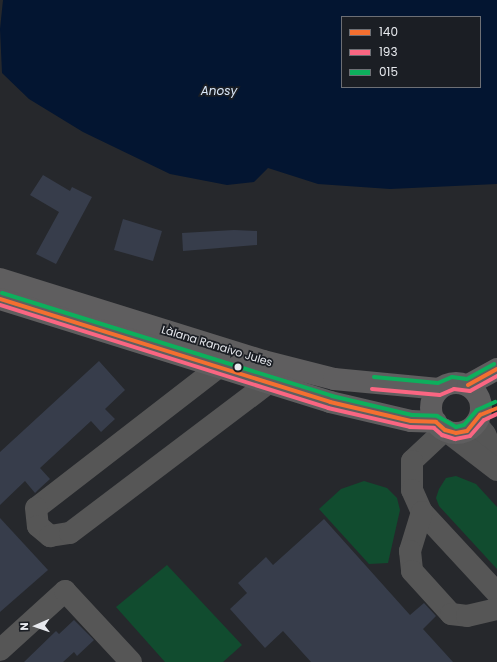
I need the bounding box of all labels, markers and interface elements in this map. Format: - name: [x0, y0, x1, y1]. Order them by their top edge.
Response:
- legend: [341, 16, 481, 88]
- text: 140: [379, 23, 398, 40]
- text: 193: [379, 43, 397, 60]
- text: 015: [379, 63, 398, 80]
- water label: Anosy: [201, 84, 237, 98]
- street label: Làlana Ranaivo Jules: [160, 323, 274, 369]
- unlabelled marker: [233, 362, 243, 372]
- north arrow: [16, 606, 56, 646]
- text: N: [16, 622, 32, 631]

